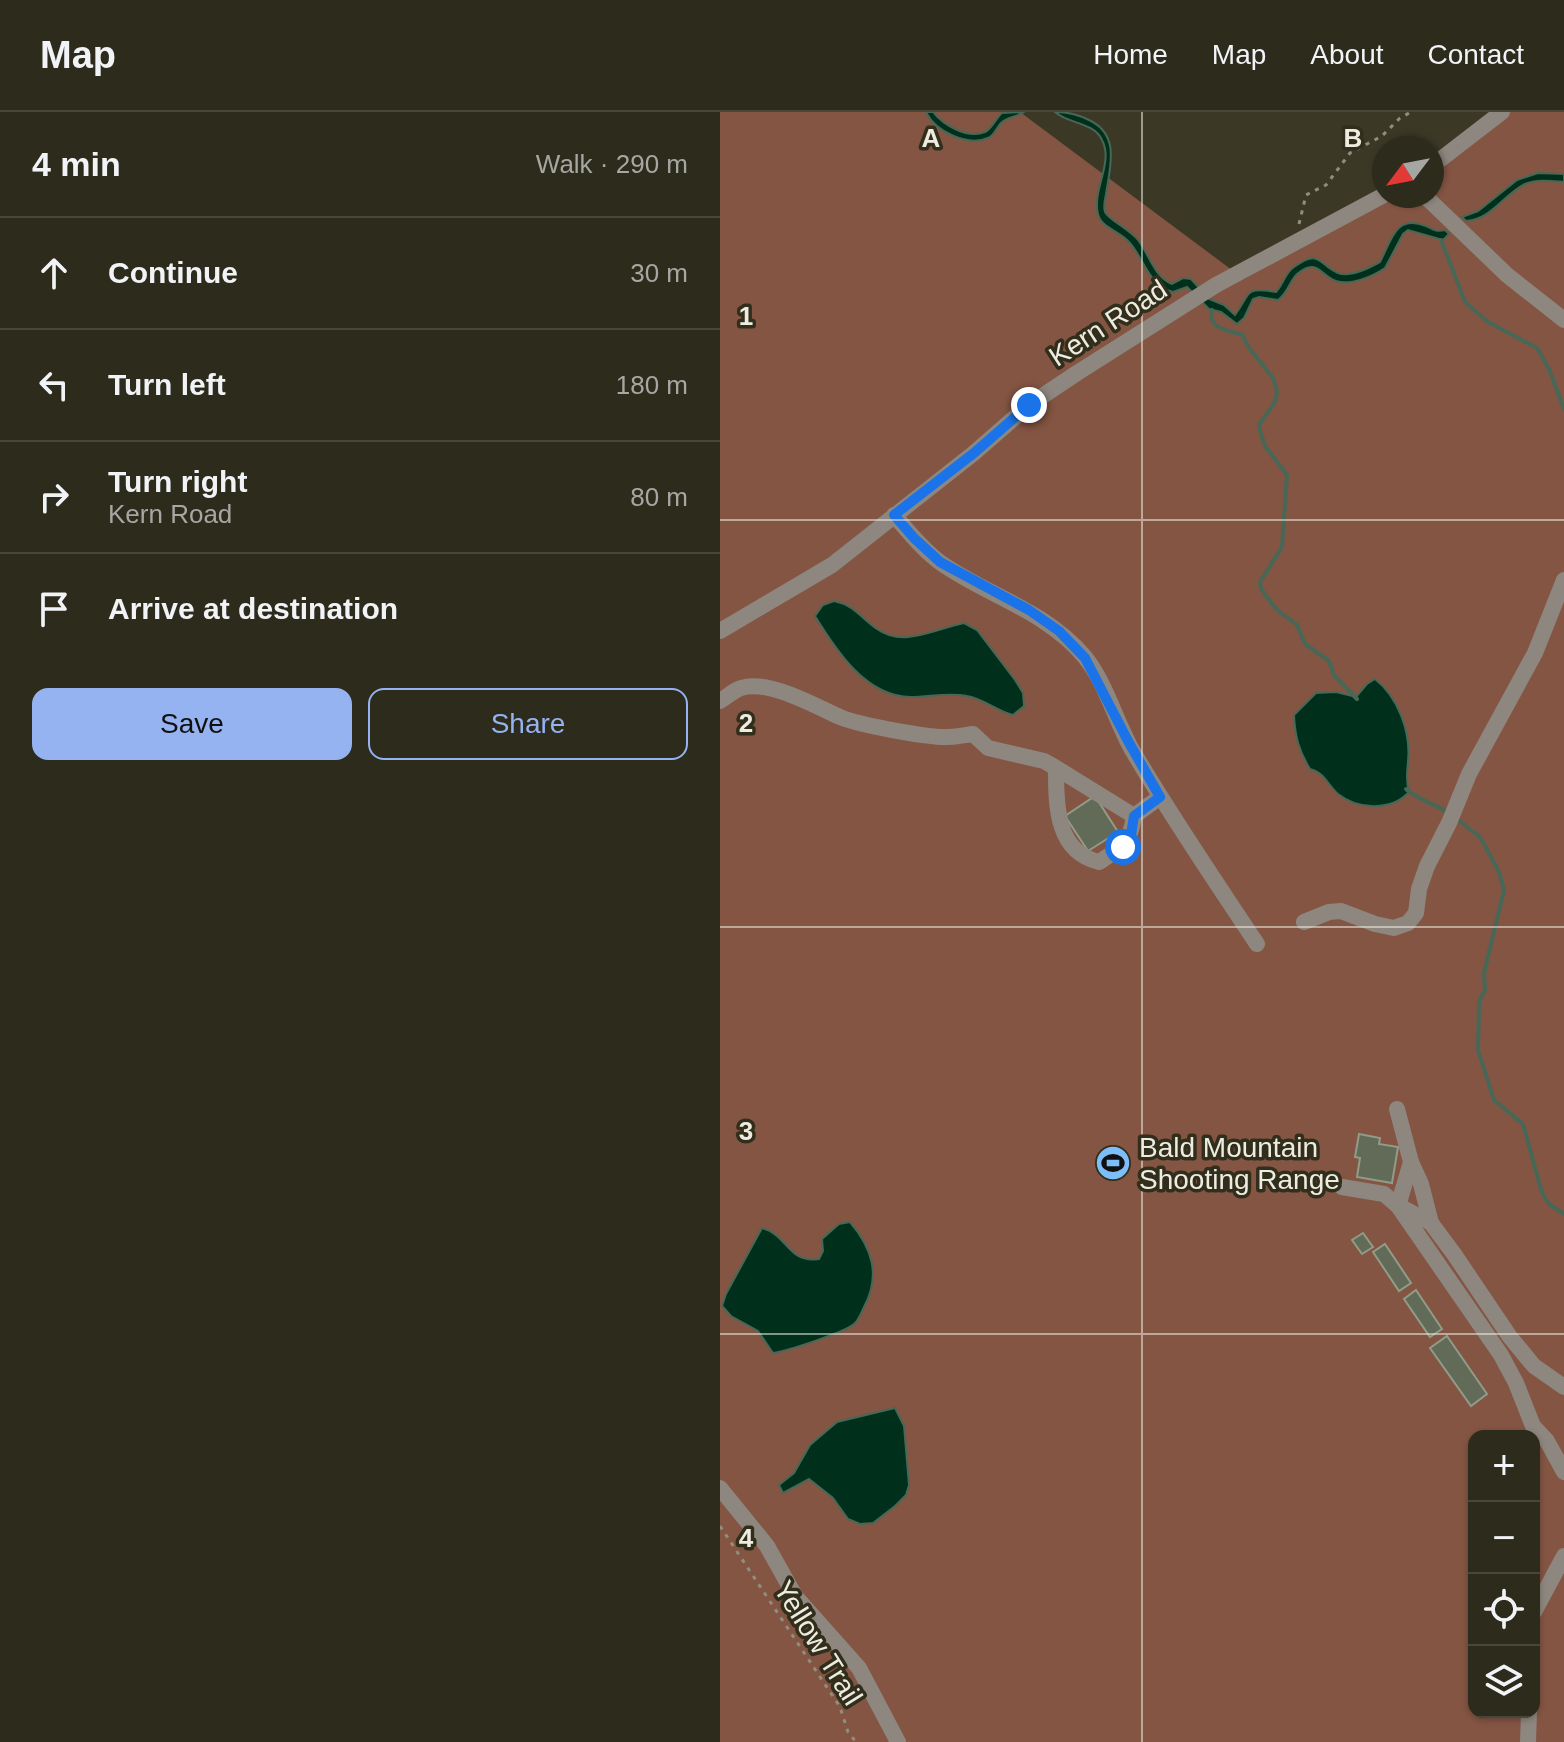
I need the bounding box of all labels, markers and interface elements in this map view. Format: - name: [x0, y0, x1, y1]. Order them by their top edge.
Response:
- text: Map: [40, 34, 116, 76]
- text: Home: [1093, 39, 1168, 70]
- text: Map: [1212, 39, 1266, 70]
- text: About: [1310, 39, 1384, 70]
- text: Contact: [1428, 39, 1524, 70]
- text: A: [922, 123, 941, 153]
- text: B: [1344, 123, 1362, 153]
- north arrow: [1372, 136, 1444, 208]
- text: 4 min: [32, 145, 121, 183]
- text: Walk · 290 m: [536, 149, 688, 179]
- icon: ahead: [32, 251, 76, 295]
- text: Continue: [108, 256, 238, 289]
- text: 30 m: [630, 258, 688, 288]
- street label: Kern Road: [1043, 274, 1173, 372]
- text: 1: [739, 301, 753, 331]
- icon: left: [32, 363, 76, 407]
- text: Turn left: [108, 368, 226, 401]
- text: 180 m: [616, 370, 688, 400]
- route end: [1011, 387, 1047, 423]
- text: Turn right: [108, 465, 247, 498]
- icon: right: [32, 475, 76, 519]
- text: 80 m: [630, 482, 688, 512]
- text: Kern Road: [108, 499, 232, 529]
- icon: arrive: [32, 587, 76, 631]
- text: Arrive at destination: [108, 592, 398, 625]
- button: Save: [32, 688, 352, 760]
- button: Share: [368, 688, 688, 760]
- text: 2: [739, 708, 753, 738]
- route start: [1105, 829, 1141, 865]
- text: 3: [739, 1116, 753, 1146]
- place label: Bald Mountain Shooting Range: [1139, 1132, 1340, 1195]
- sports icon: Bald Mountain Shooting Range: [1094, 1144, 1132, 1182]
- map controls: [1468, 1430, 1540, 1718]
- button: +: [1468, 1430, 1540, 1502]
- button: −: [1468, 1502, 1540, 1574]
- text: 4: [739, 1523, 754, 1553]
- button: locate: [1468, 1574, 1540, 1646]
- street label: Yellow Trail: [768, 1575, 868, 1711]
- button: layers: [1468, 1646, 1540, 1718]

